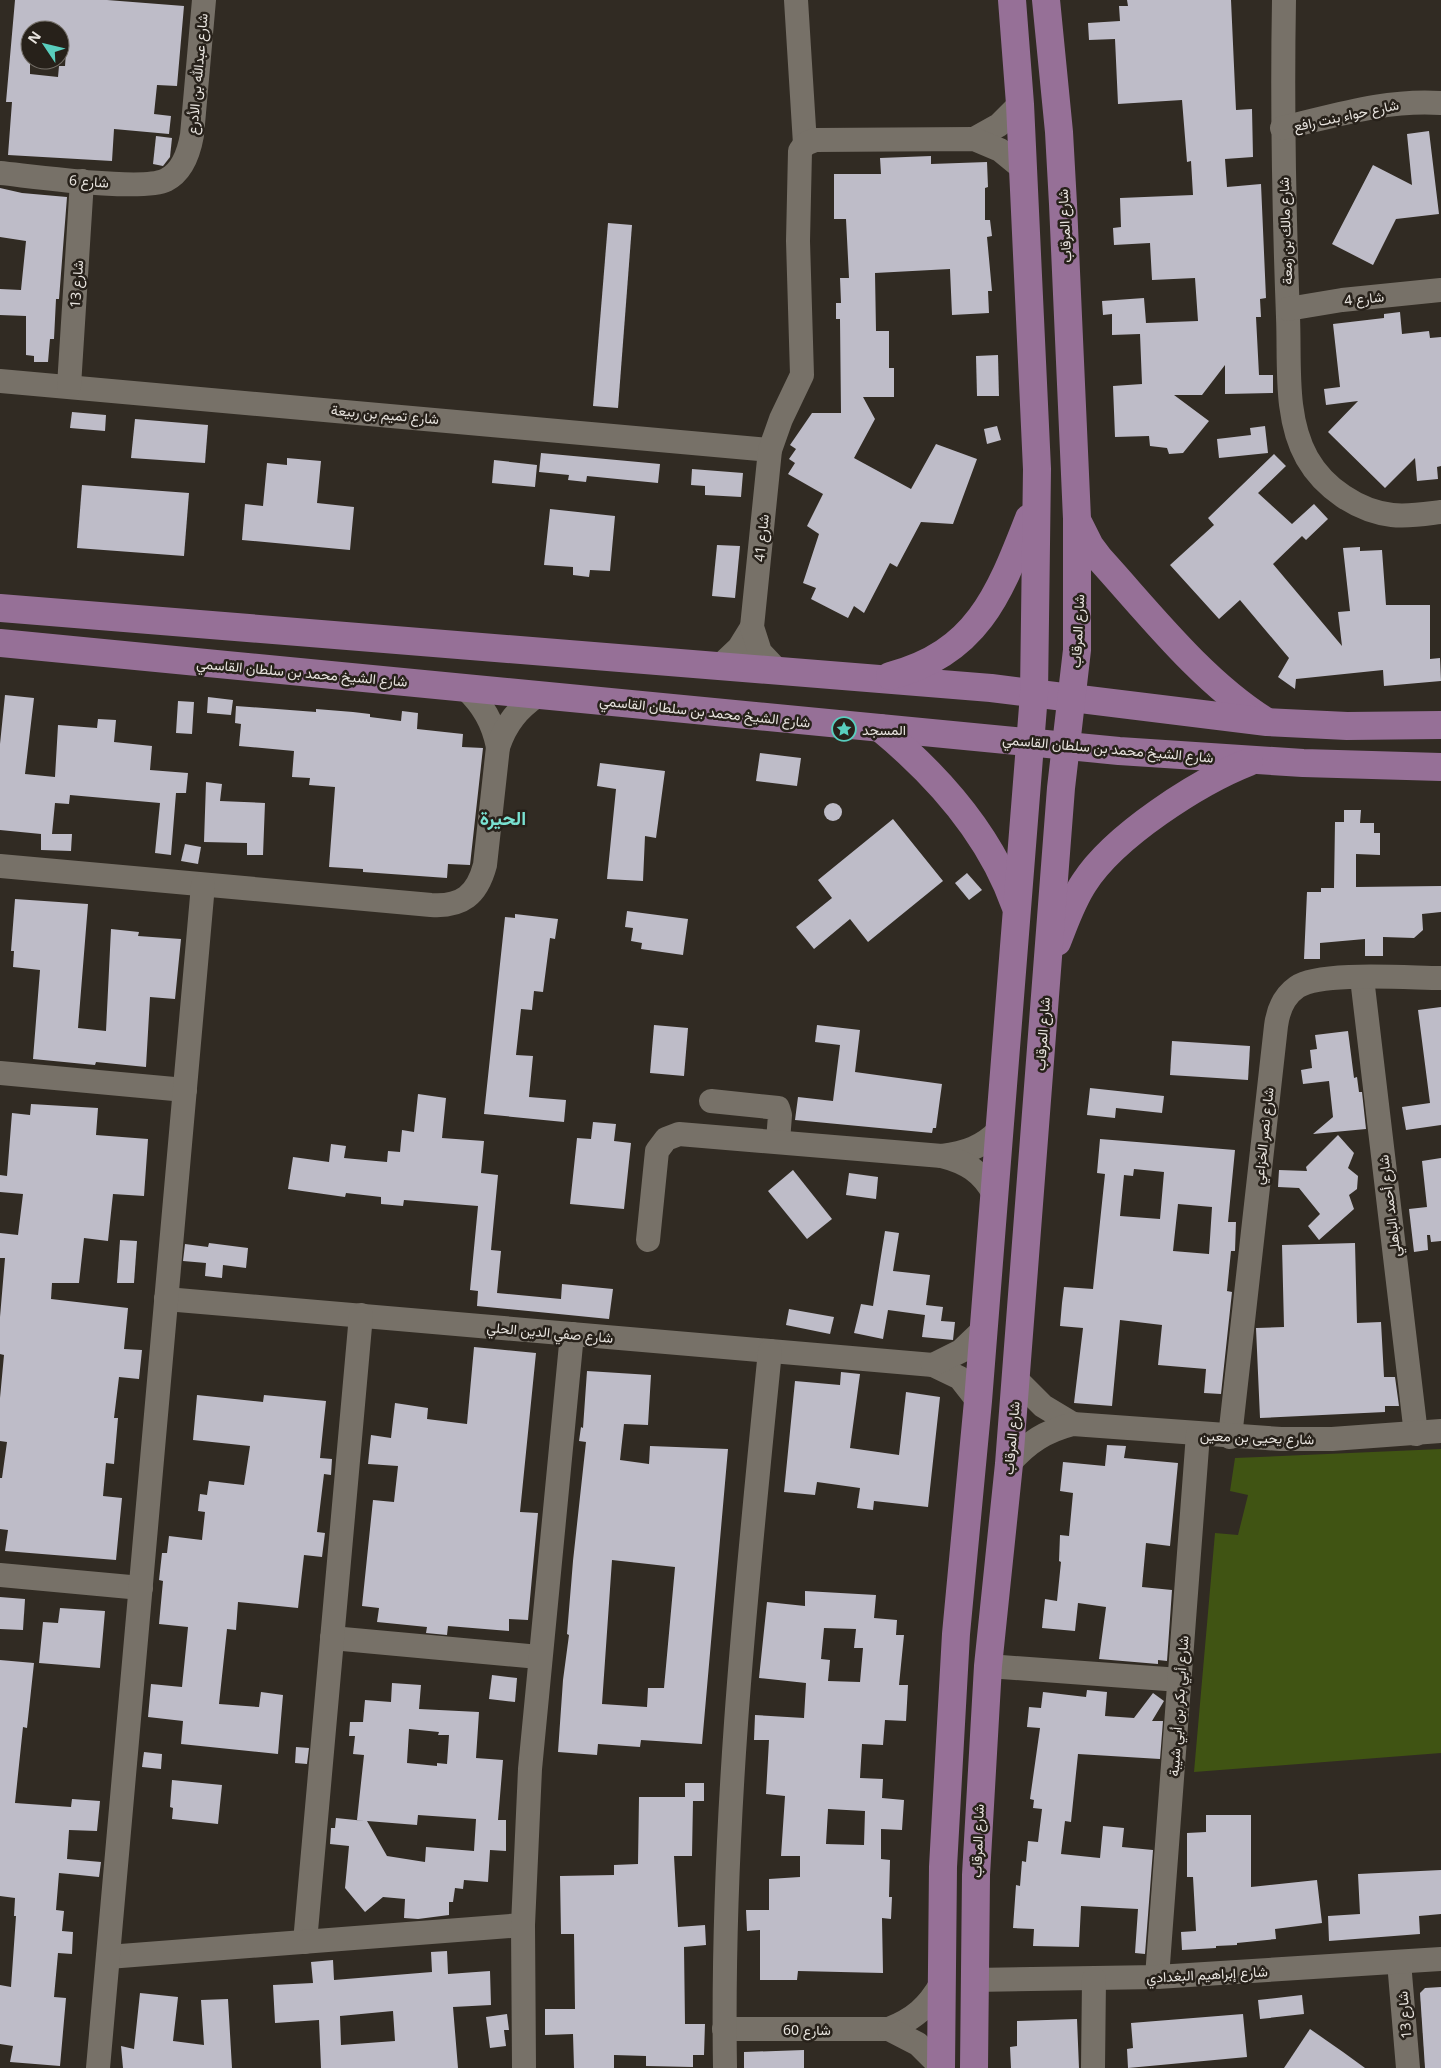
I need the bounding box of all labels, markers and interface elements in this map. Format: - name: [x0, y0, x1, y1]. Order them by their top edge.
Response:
- street label: شارع عبدالله بن الأدرع: [182, 12, 214, 136]
- north arrow: [20, 20, 70, 70]
- text: N: [23, 27, 45, 47]
- street label: شارع حواء بنت رافع: [1292, 95, 1401, 137]
- street label: شارع 6: [68, 170, 110, 194]
- street label: شارع مالك بن زمعة: [1274, 177, 1298, 285]
- street label: شارع المرقاب: [1053, 189, 1077, 263]
- street label: شارع 13: [65, 259, 89, 309]
- street label: شارع 4: [1343, 286, 1385, 312]
- street label: شارع تميم بن ربيعة: [330, 400, 440, 430]
- street label: شارع 41: [749, 513, 775, 563]
- street label: شارع المرقاب: [1066, 594, 1090, 668]
- street label: شارع الشيخ محمد بن سلطان القاسمي: [195, 653, 408, 694]
- street label: شارع الشيخ محمد بن سلطان القاسمي: [598, 690, 811, 735]
- place icon: المسجد: [831, 716, 857, 742]
- place label: المسجد: [862, 720, 906, 739]
- street label: شارع الشيخ محمد بن سلطان القاسمي: [1001, 729, 1214, 770]
- district label: الحيرة: [480, 805, 526, 831]
- street label: شارع المرقاب: [1030, 996, 1056, 1072]
- street label: شارع نصر الخزاعي: [1248, 1086, 1281, 1186]
- street label: شارع أحمد الباهلي: [1373, 1154, 1408, 1258]
- street label: شارع صفي الدين الحلي: [486, 1317, 614, 1350]
- street label: شارع المرقاب: [998, 1400, 1026, 1476]
- street label: شارع يحيى بن معين: [1199, 1426, 1315, 1450]
- street label: شارع أبي بكر بن أبي شيبة: [1164, 1635, 1195, 1777]
- street label: شارع المرقاب: [966, 1804, 990, 1878]
- street label: شارع إبراهيم البغدادي: [1146, 1961, 1268, 1990]
- street label: شارع 13: [1392, 1990, 1418, 2040]
- street label: شارع 60: [783, 2020, 831, 2041]

